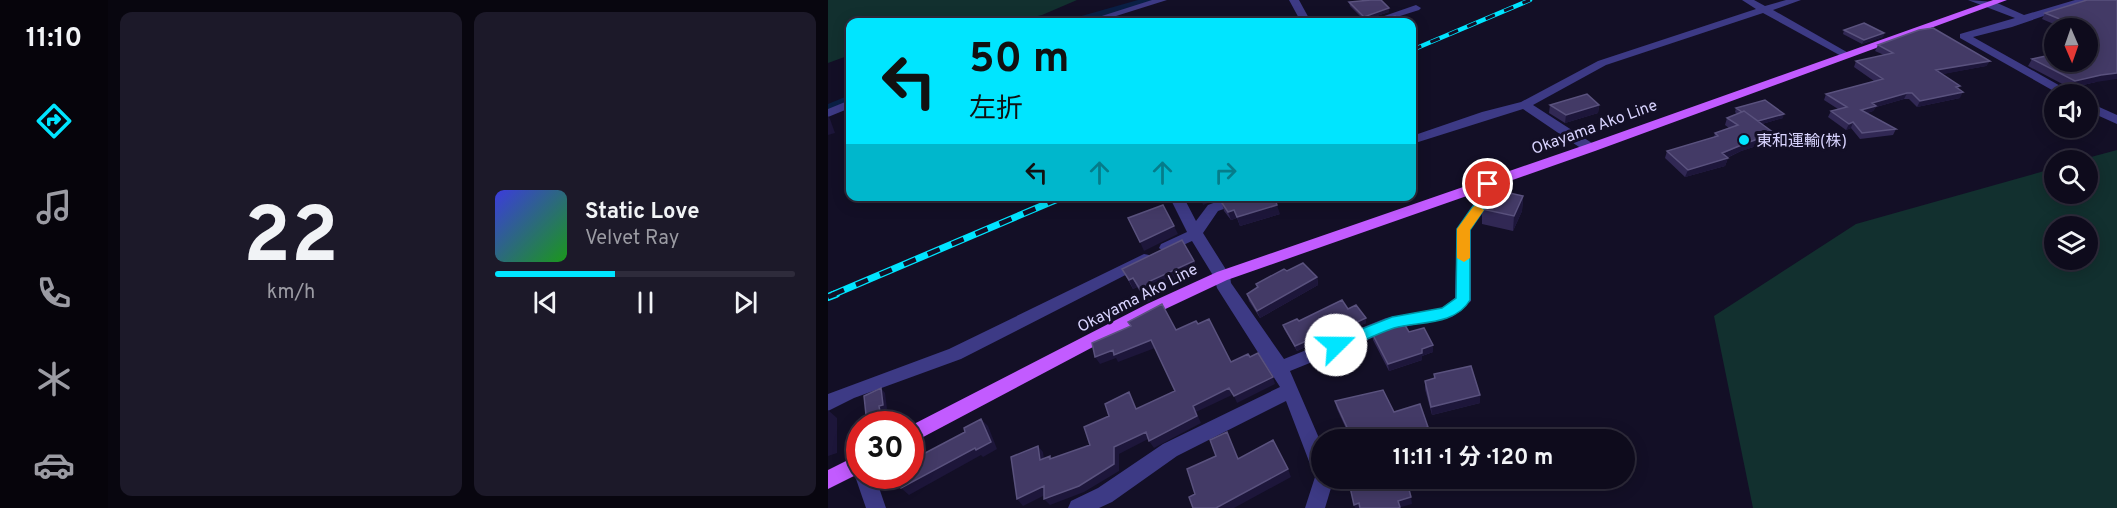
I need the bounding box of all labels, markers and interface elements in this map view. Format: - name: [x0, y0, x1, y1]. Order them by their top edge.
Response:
- north arrow: [2044, 18, 2098, 72]
- map controls: [2044, 18, 2098, 270]
- text: 11:10: [26, 22, 82, 56]
- text: 50 m: [969, 34, 1070, 87]
- icon: left: [870, 42, 948, 120]
- button: sound: [2044, 84, 2098, 138]
- text: 左折: [969, 93, 1023, 127]
- street label: Okayama Ako Line: [1529, 96, 1660, 160]
- icon: directions: [33, 100, 75, 142]
- place label: 東和運輸(株): [1756, 132, 1847, 152]
- marker: 東和運輸(株): [1737, 133, 1751, 147]
- button: search: [2044, 150, 2098, 204]
- icon: left: [1020, 156, 1053, 189]
- icon: ahead: [1083, 156, 1116, 189]
- icon: ahead: [1146, 156, 1179, 189]
- icon: right: [1209, 156, 1242, 189]
- pin: [1462, 158, 1513, 209]
- icon: arrive: [1471, 167, 1504, 200]
- icon: music: [33, 186, 75, 228]
- text: 22: [243, 191, 339, 290]
- text: Static Love: [585, 199, 699, 226]
- button: layers: [2044, 216, 2098, 270]
- text: Velvet Ray: [585, 226, 679, 252]
- street label: Okayama Ako Line: [1074, 260, 1201, 338]
- icon: phone: [33, 272, 75, 314]
- text: km/h: [267, 280, 315, 306]
- icon: previous: [529, 286, 562, 319]
- icon: pause: [629, 286, 662, 319]
- icon: next: [729, 286, 762, 319]
- position arrow: [1304, 313, 1368, 377]
- icon: climate: [33, 358, 75, 400]
- speed limit sign: 30: [846, 411, 924, 489]
- icon: car: [33, 444, 75, 486]
- text: 11:11 · 1 分 · 120 m: [1393, 445, 1553, 472]

